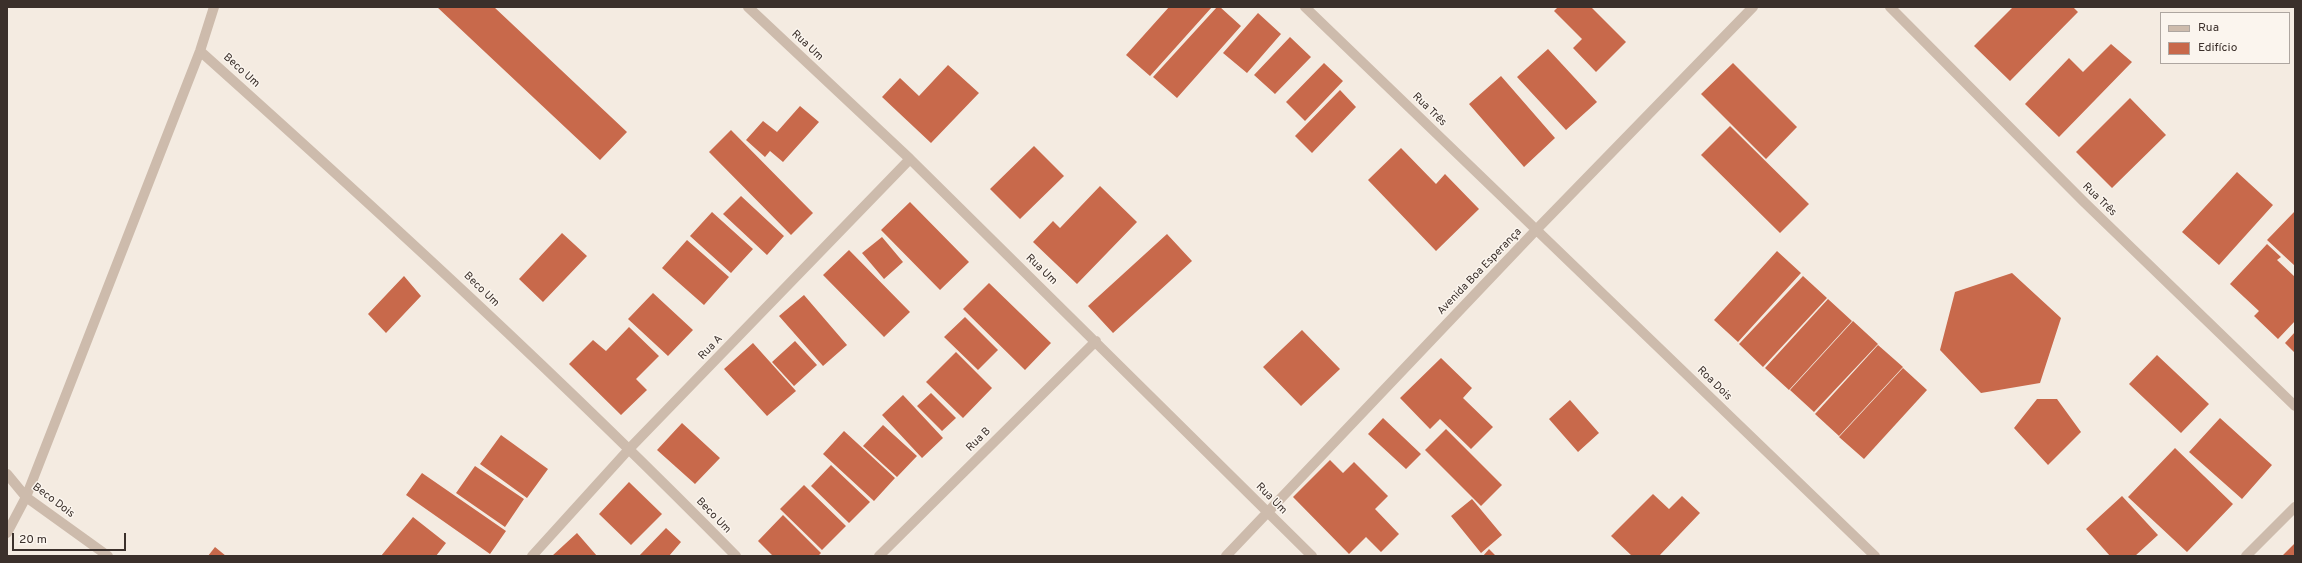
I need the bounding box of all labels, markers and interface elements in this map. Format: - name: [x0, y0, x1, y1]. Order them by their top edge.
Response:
- legend: [2160, 12, 2290, 64]
- text: Rua: [2198, 20, 2219, 36]
- street label: Rua Um: [788, 28, 826, 64]
- text: Edifício: [2198, 40, 2237, 56]
- street label: Beco Um: [220, 51, 262, 91]
- street label: Rua Três: [1409, 90, 1449, 130]
- street label: Rua Três: [2079, 180, 2119, 220]
- street label: Avenida Boa Esperança: [1435, 226, 1525, 318]
- street label: Rua Um: [1023, 252, 1059, 288]
- street label: Beco Um: [460, 270, 502, 310]
- street label: Rua A: [696, 333, 726, 363]
- street label: Roa Dois: [1694, 364, 1734, 404]
- street label: Rua B: [964, 425, 994, 455]
- street label: Beco Dois: [29, 481, 77, 521]
- street label: Rua Um: [1253, 481, 1289, 517]
- street label: Beco Um: [693, 495, 733, 537]
- scale bar: [14, 525, 128, 551]
- text: 20 m: [19, 532, 47, 548]

